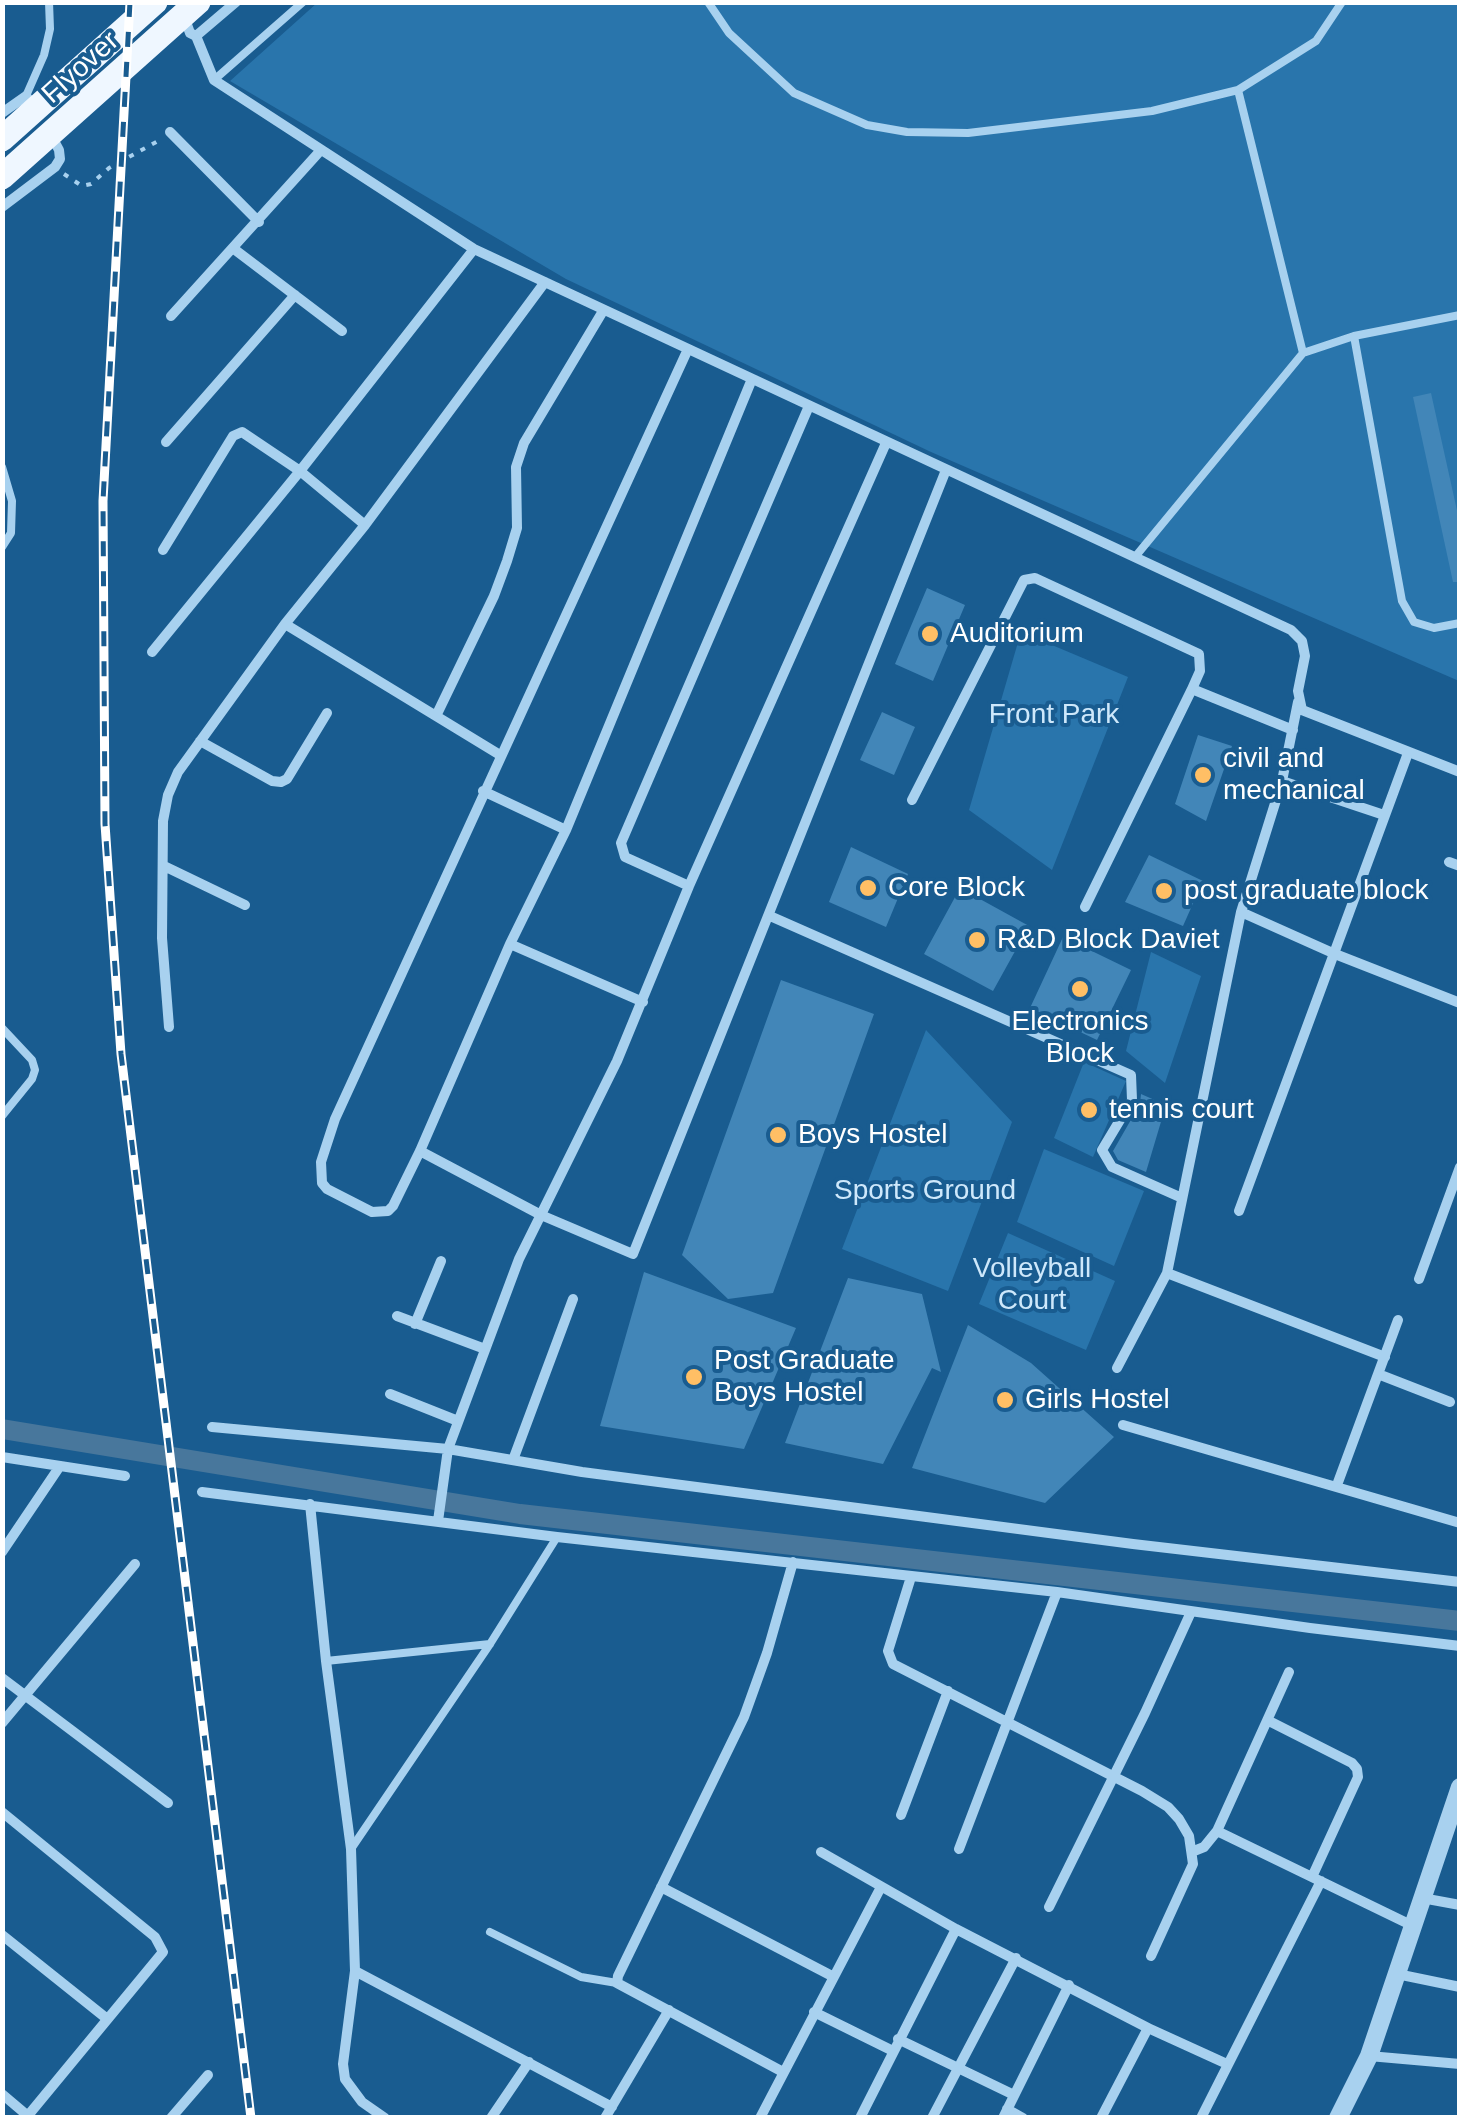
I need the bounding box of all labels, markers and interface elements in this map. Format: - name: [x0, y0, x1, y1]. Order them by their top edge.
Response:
- street label: Flyover: [36, 25, 126, 111]
- place label: Auditorium: [950, 617, 1084, 651]
- marker: Auditorium: [919, 623, 941, 645]
- park label: Front Park: [989, 698, 1119, 732]
- place label: civil and mechanical: [1223, 742, 1365, 808]
- marker: civil and mechanical: [1192, 764, 1214, 786]
- place label: Core Block: [888, 871, 1025, 905]
- place label: post graduate block: [1184, 874, 1428, 908]
- marker: Core Block: [857, 877, 879, 899]
- marker: post graduate block: [1153, 880, 1175, 902]
- place label: R&D Block Daviet: [997, 923, 1220, 957]
- marker: R&D Block Daviet: [966, 929, 988, 951]
- marker: Electronics Block: [1069, 978, 1091, 1000]
- place label: Electronics Block: [1012, 1005, 1148, 1071]
- place label: tennis court: [1109, 1093, 1254, 1127]
- marker: tennis court: [1078, 1099, 1100, 1121]
- place label: Boys Hostel: [798, 1118, 947, 1152]
- marker: Boys Hostel: [767, 1124, 789, 1146]
- park label: Sports Ground: [834, 1174, 1016, 1208]
- park label: Volleyball Court: [973, 1252, 1091, 1318]
- place label: Post Graduate Boys Hostel: [714, 1344, 895, 1410]
- marker: Post Graduate Boys Hostel: [683, 1366, 705, 1388]
- place label: Girls Hostel: [1025, 1383, 1170, 1417]
- marker: Girls Hostel: [994, 1389, 1016, 1411]

